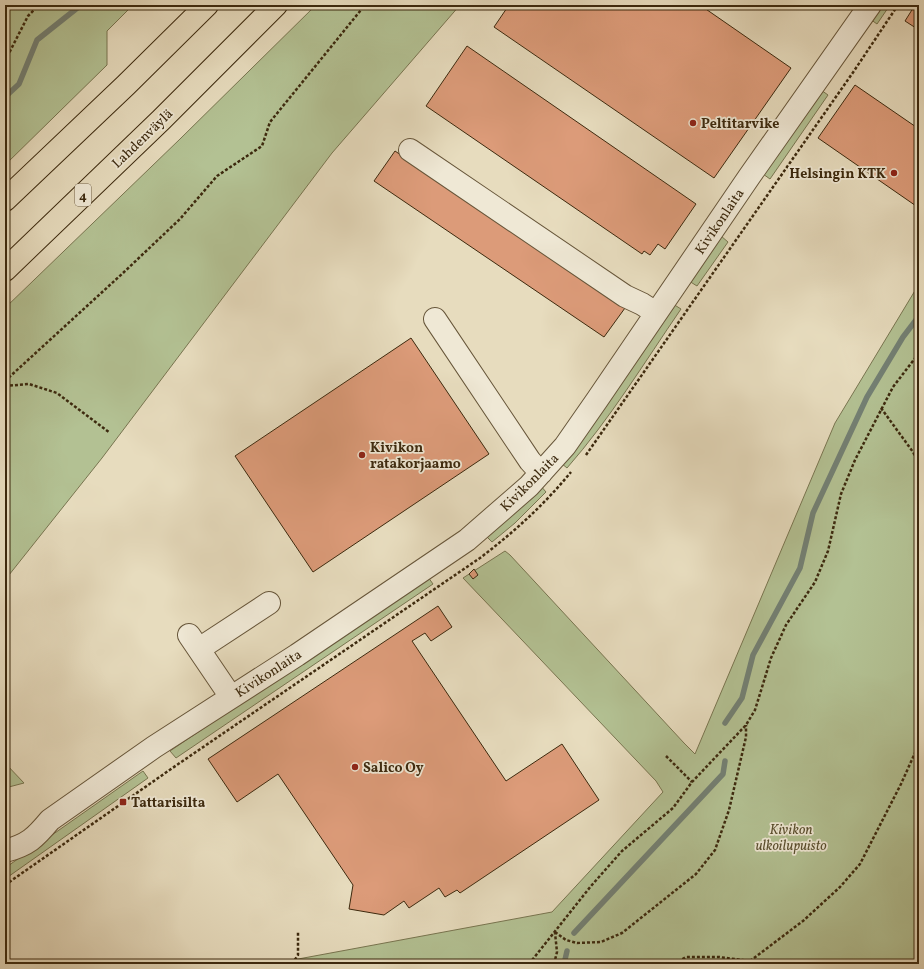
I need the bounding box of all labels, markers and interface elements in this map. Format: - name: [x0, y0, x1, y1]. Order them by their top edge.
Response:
- street label: Lahdenväylä: [108, 105, 178, 173]
- place label: Peltitarvike: [701, 115, 780, 134]
- marker: Peltitarvike: [688, 118, 698, 128]
- place label: Helsingin KTK: [789, 165, 886, 184]
- marker: Helsingin KTK: [889, 168, 899, 178]
- road number: 4: [75, 184, 91, 206]
- street label: Kivikonlaita: [691, 185, 749, 259]
- place label: Kivikon ratakorjaamo: [370, 439, 461, 474]
- marker: Kivikon ratakorjaamo: [357, 450, 367, 460]
- street label: Kivikonlaita: [497, 450, 564, 517]
- street label: Kivikonlaita: [232, 646, 306, 703]
- place label: Salico Oy: [363, 759, 424, 778]
- marker: Salico Oy: [350, 762, 360, 772]
- place label: Tattarisilta: [131, 794, 206, 813]
- marker: Tattarisilta: [118, 797, 128, 807]
- park label: Kivikon ulkoilupuisto: [755, 821, 827, 856]

